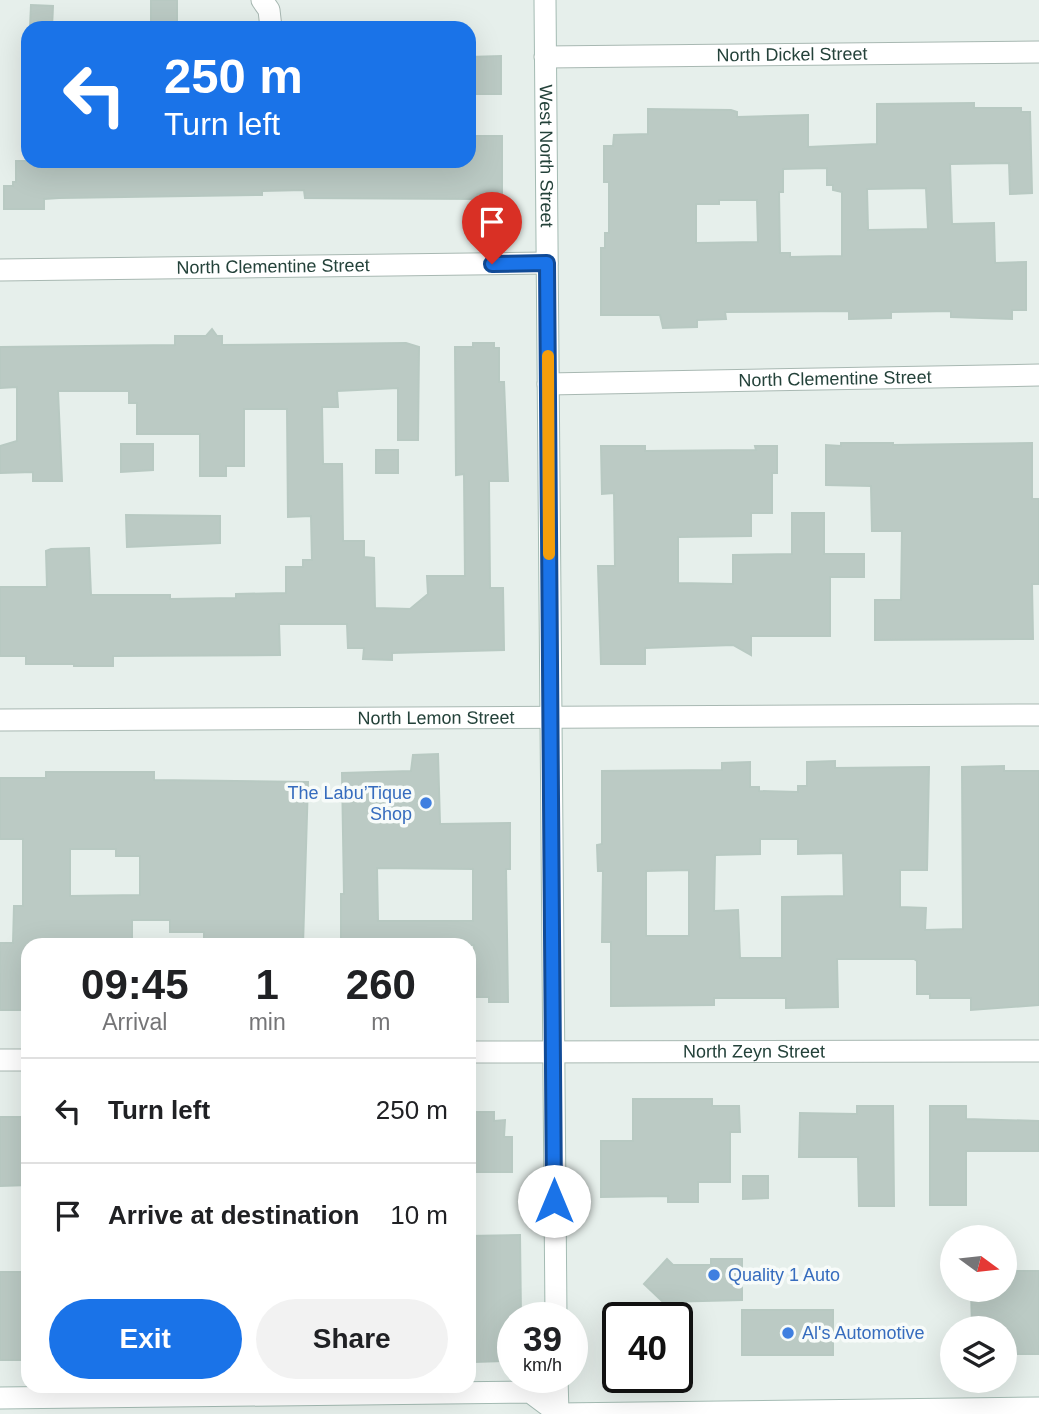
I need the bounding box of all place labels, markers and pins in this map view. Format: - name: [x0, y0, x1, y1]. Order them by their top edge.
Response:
- pin: [462, 192, 522, 264]
- place label: The Labu’Tique Shop: [288, 783, 412, 824]
- marker: The Labu’Tique Shop: [418, 795, 434, 811]
- place label: Quality 1 Auto: [728, 1265, 840, 1285]
- marker: Quality 1 Auto: [706, 1267, 722, 1283]
- place label: Al's Automotive: [802, 1323, 925, 1343]
- marker: Al's Automotive: [780, 1325, 796, 1341]

